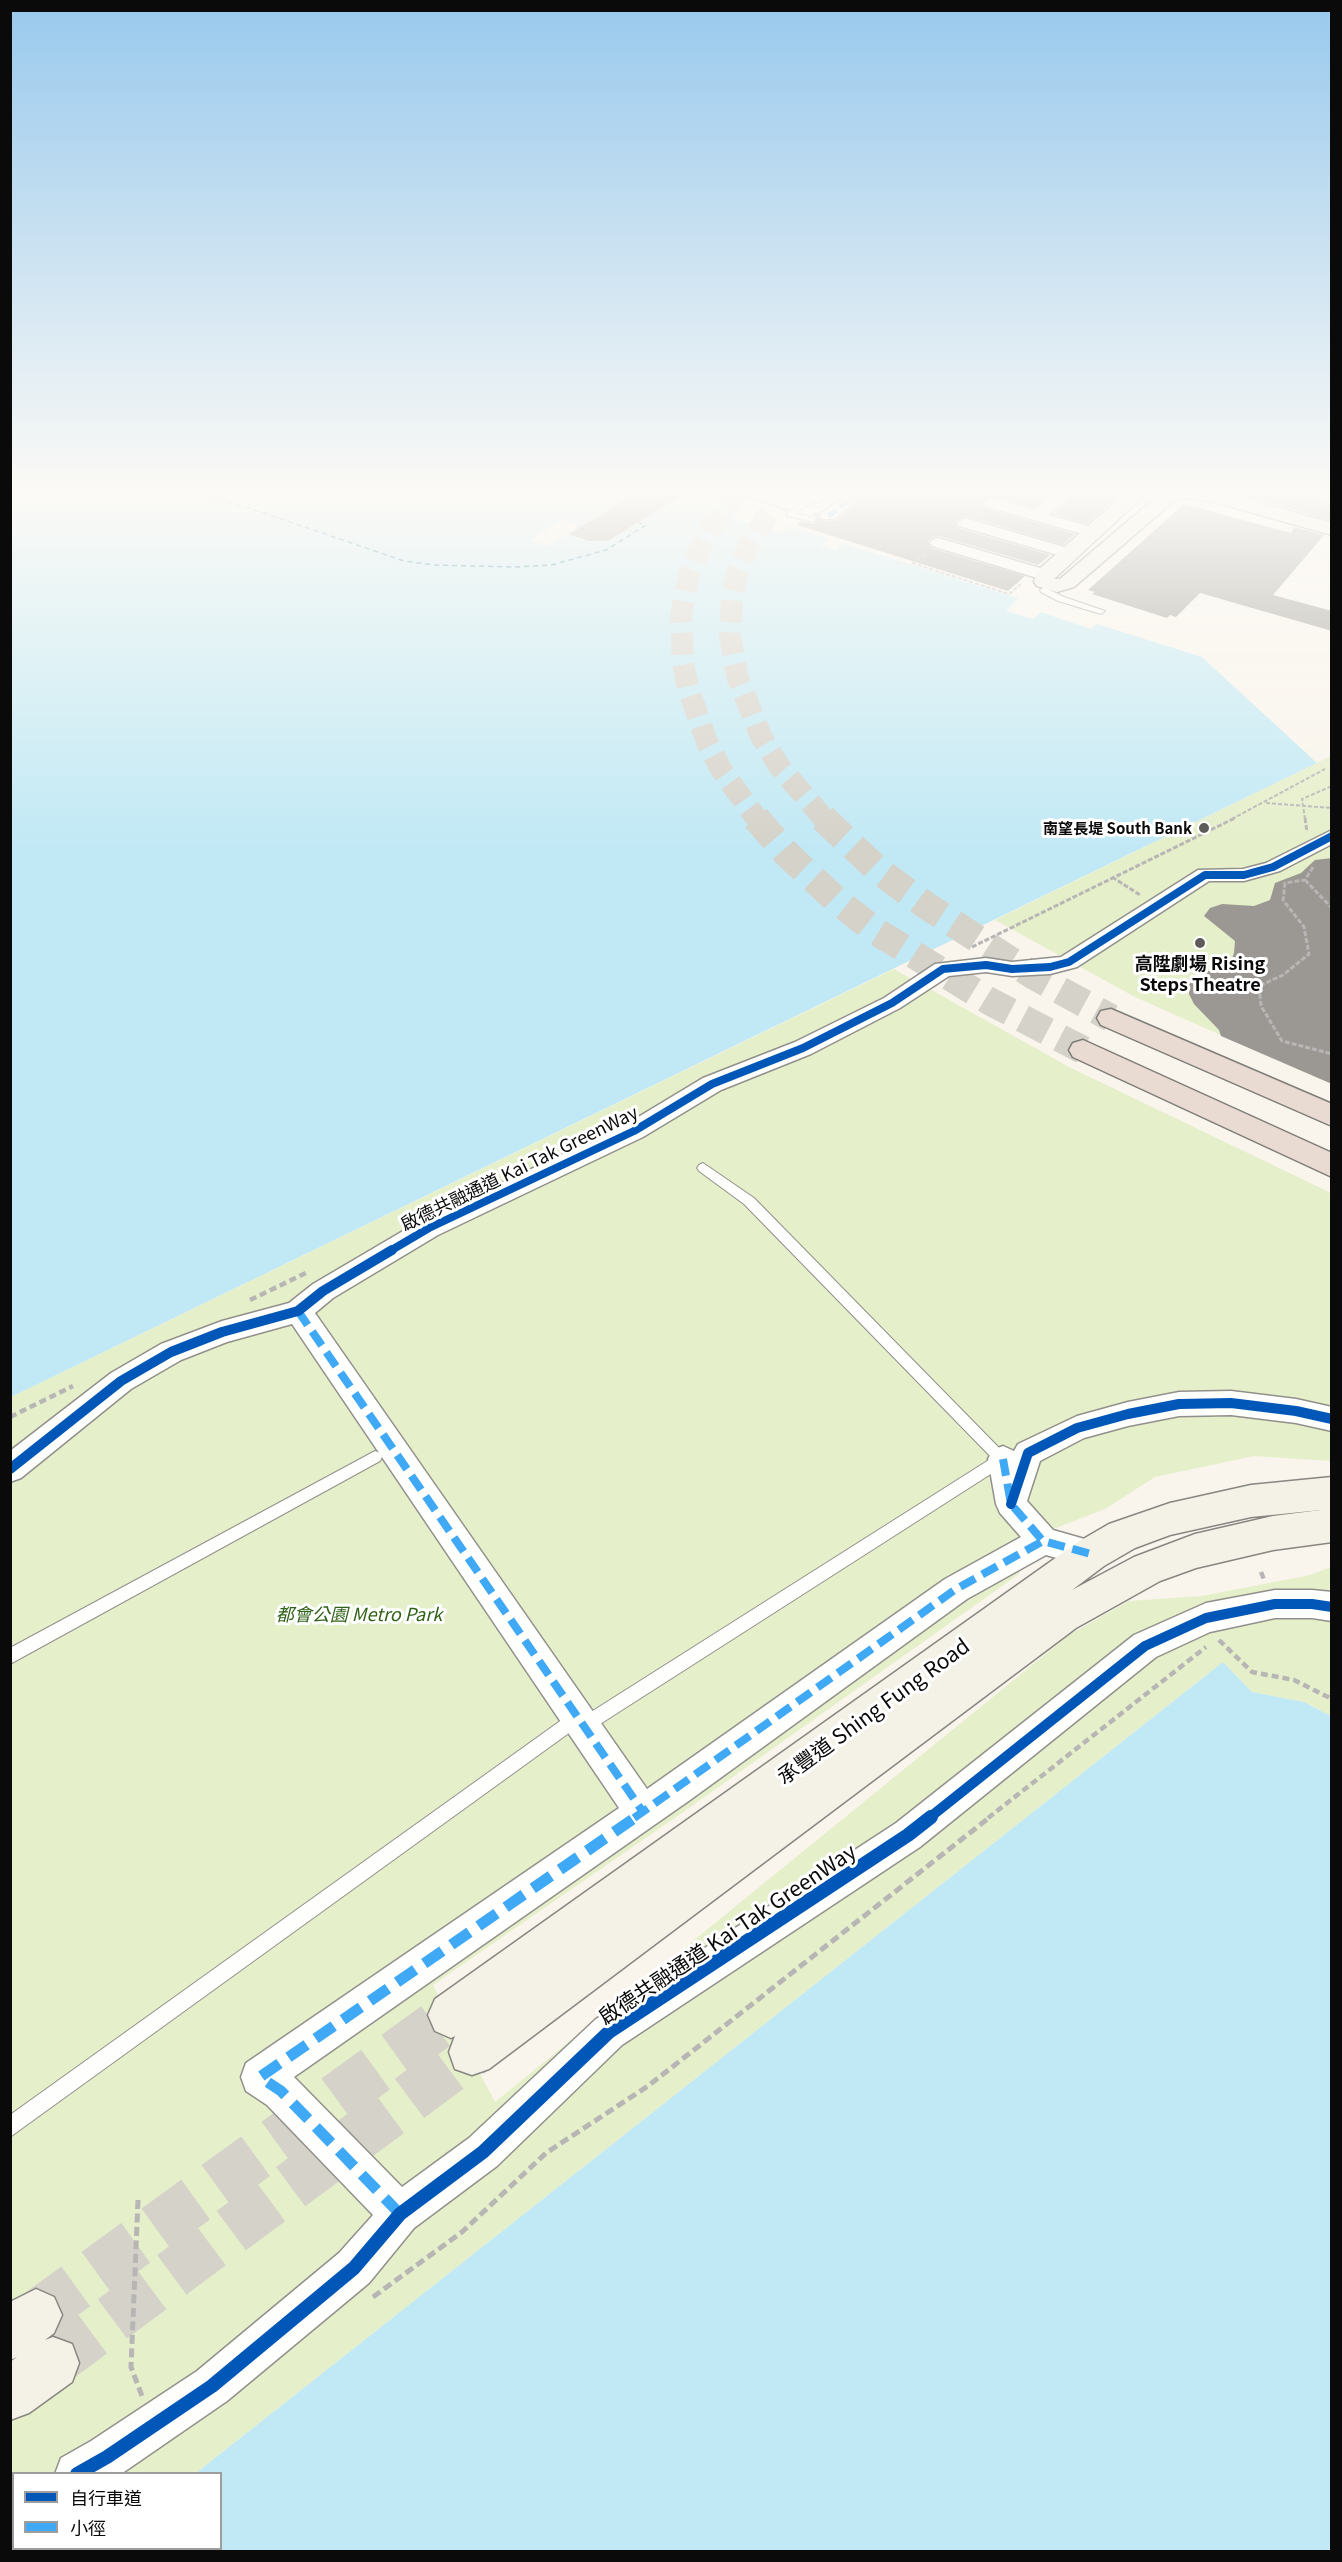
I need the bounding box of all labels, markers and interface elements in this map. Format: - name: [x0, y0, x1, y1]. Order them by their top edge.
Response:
- place label: 南望長堤 South Bank: [1043, 819, 1192, 837]
- marker: 南望長堤 South Bank: [1197, 821, 1211, 835]
- marker: 高陞劇場 Rising Steps Theatre: [1193, 936, 1207, 950]
- place label: 高陞劇場 Rising Steps Theatre: [1135, 952, 1265, 994]
- street label: 啟德共融通道 Kai Tak GreenWay: [397, 1101, 641, 1235]
- park label: 都會公園 Metro Park: [276, 1603, 442, 1625]
- street label: 承豐道 Shing Fung Road: [772, 1633, 974, 1789]
- street label: 啟德共融通道 Kai Tak GreenWay: [594, 1838, 860, 2030]
- legend: [12, 2472, 222, 2550]
- text: 自行車道: [70, 2484, 142, 2510]
- text: 小徑: [70, 2514, 106, 2540]

